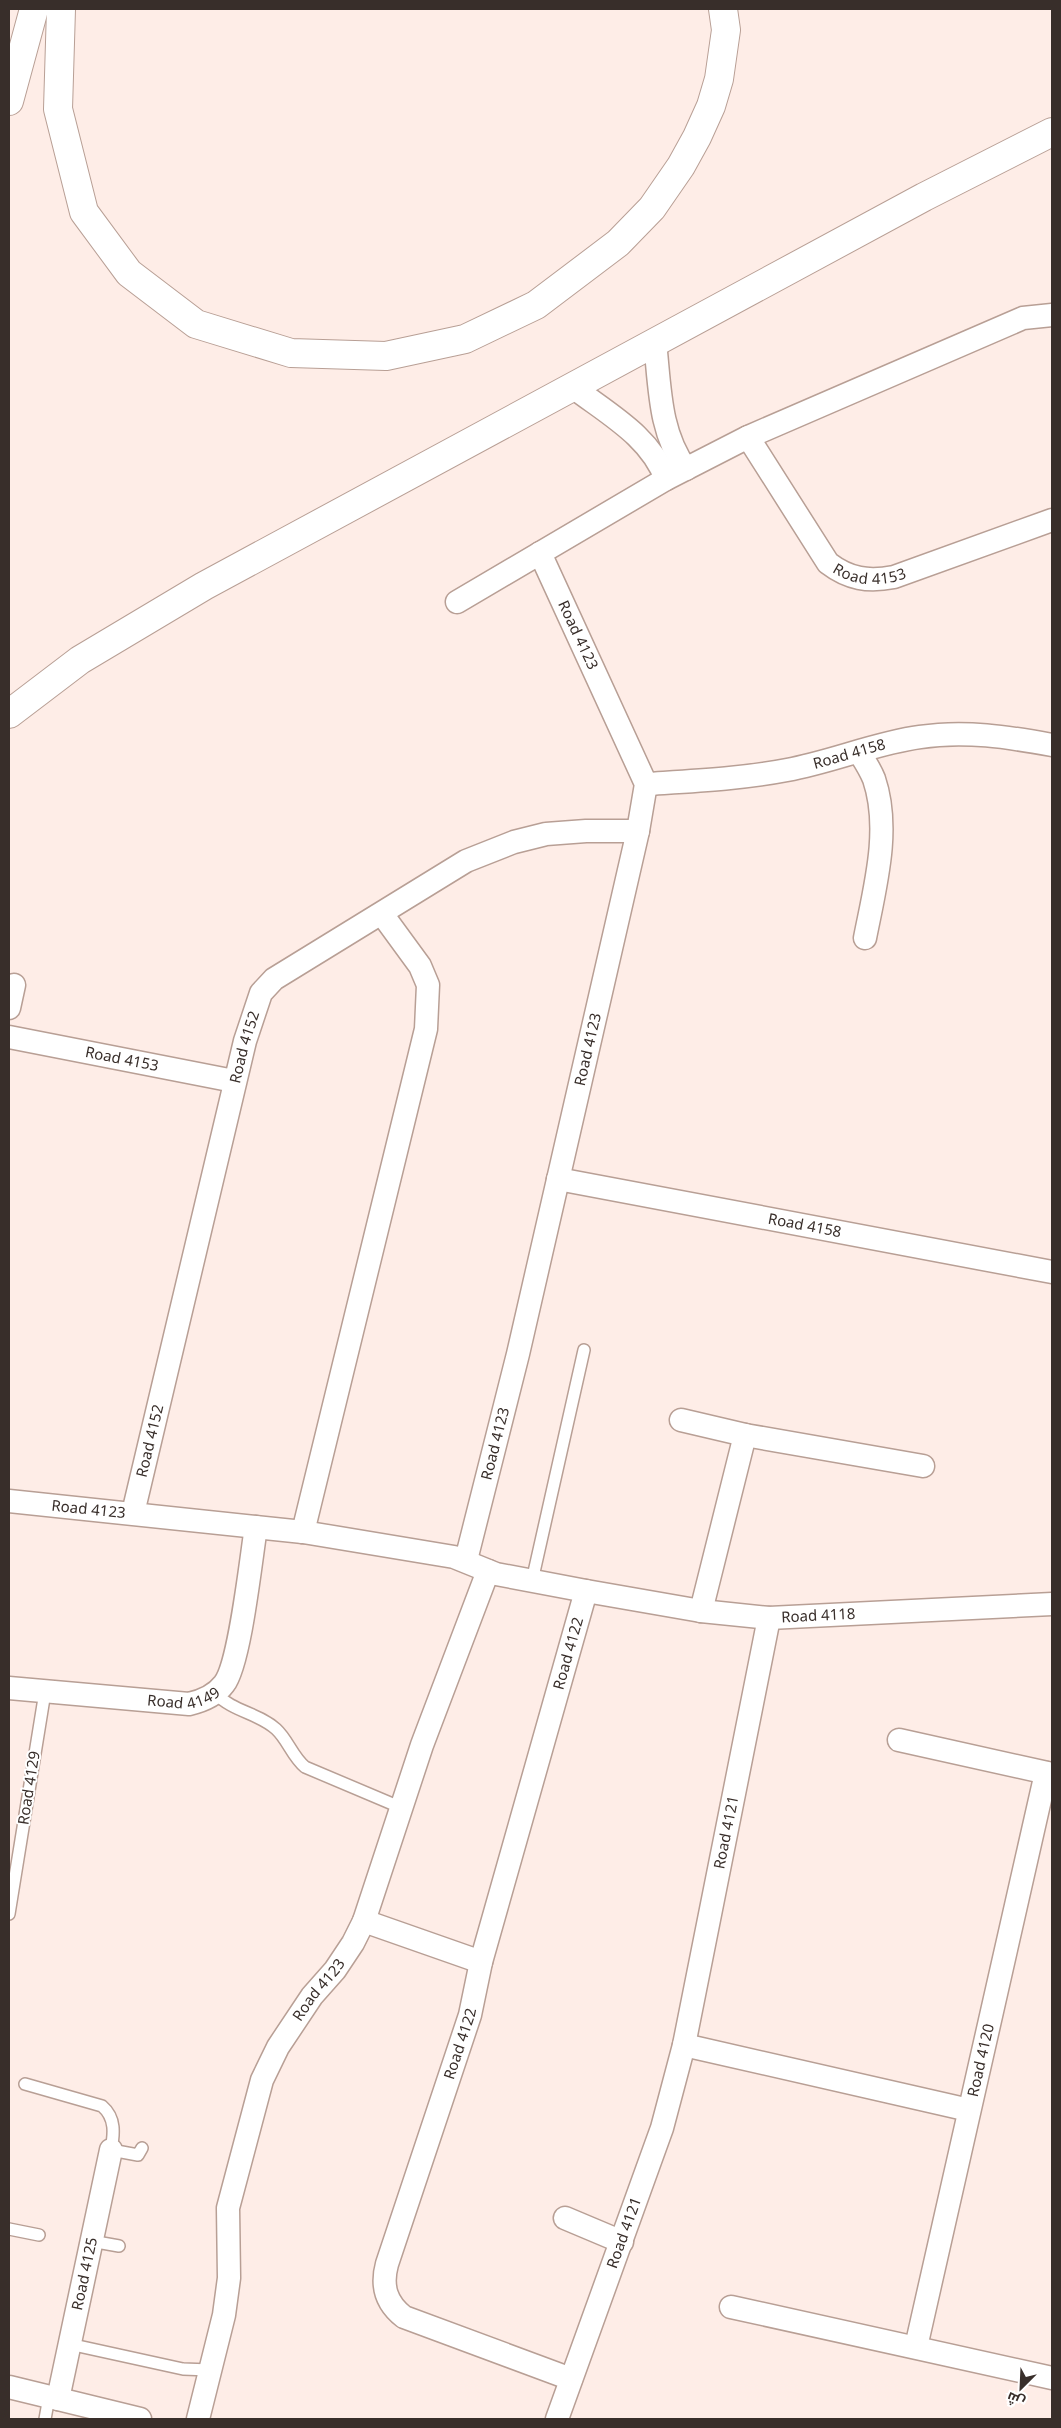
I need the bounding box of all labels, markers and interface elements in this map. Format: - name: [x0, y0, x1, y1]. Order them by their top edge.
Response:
- street label: Road 4153: [830, 558, 908, 588]
- street label: Road 4123: [554, 597, 604, 672]
- street label: Road 4158: [811, 733, 887, 773]
- street label: Road 4152: [224, 1008, 263, 1085]
- street label: Road 4123: [569, 1011, 605, 1088]
- street label: Road 4153: [84, 1041, 160, 1075]
- street label: Road 4158: [766, 1208, 843, 1241]
- street label: Road 4152: [131, 1402, 167, 1479]
- street label: Road 4123: [476, 1405, 513, 1482]
- street label: Road 4123: [51, 1495, 127, 1522]
- street label: Road 4118: [781, 1603, 856, 1626]
- street label: Road 4122: [548, 1615, 587, 1692]
- street label: Road 4149: [146, 1682, 224, 1713]
- street label: Road 4129: [12, 1750, 44, 1826]
- street label: Road 4121: [708, 1794, 742, 1871]
- street label: Road 4123: [287, 1954, 349, 2024]
- street label: Road 4122: [438, 2006, 480, 2082]
- street label: Road 4120: [962, 2022, 998, 2099]
- street label: Road 4121: [601, 2194, 645, 2271]
- street label: Road 4125: [66, 2235, 101, 2312]
- north arrow: [996, 2363, 1046, 2413]
- text: ش: [1003, 2388, 1028, 2413]

